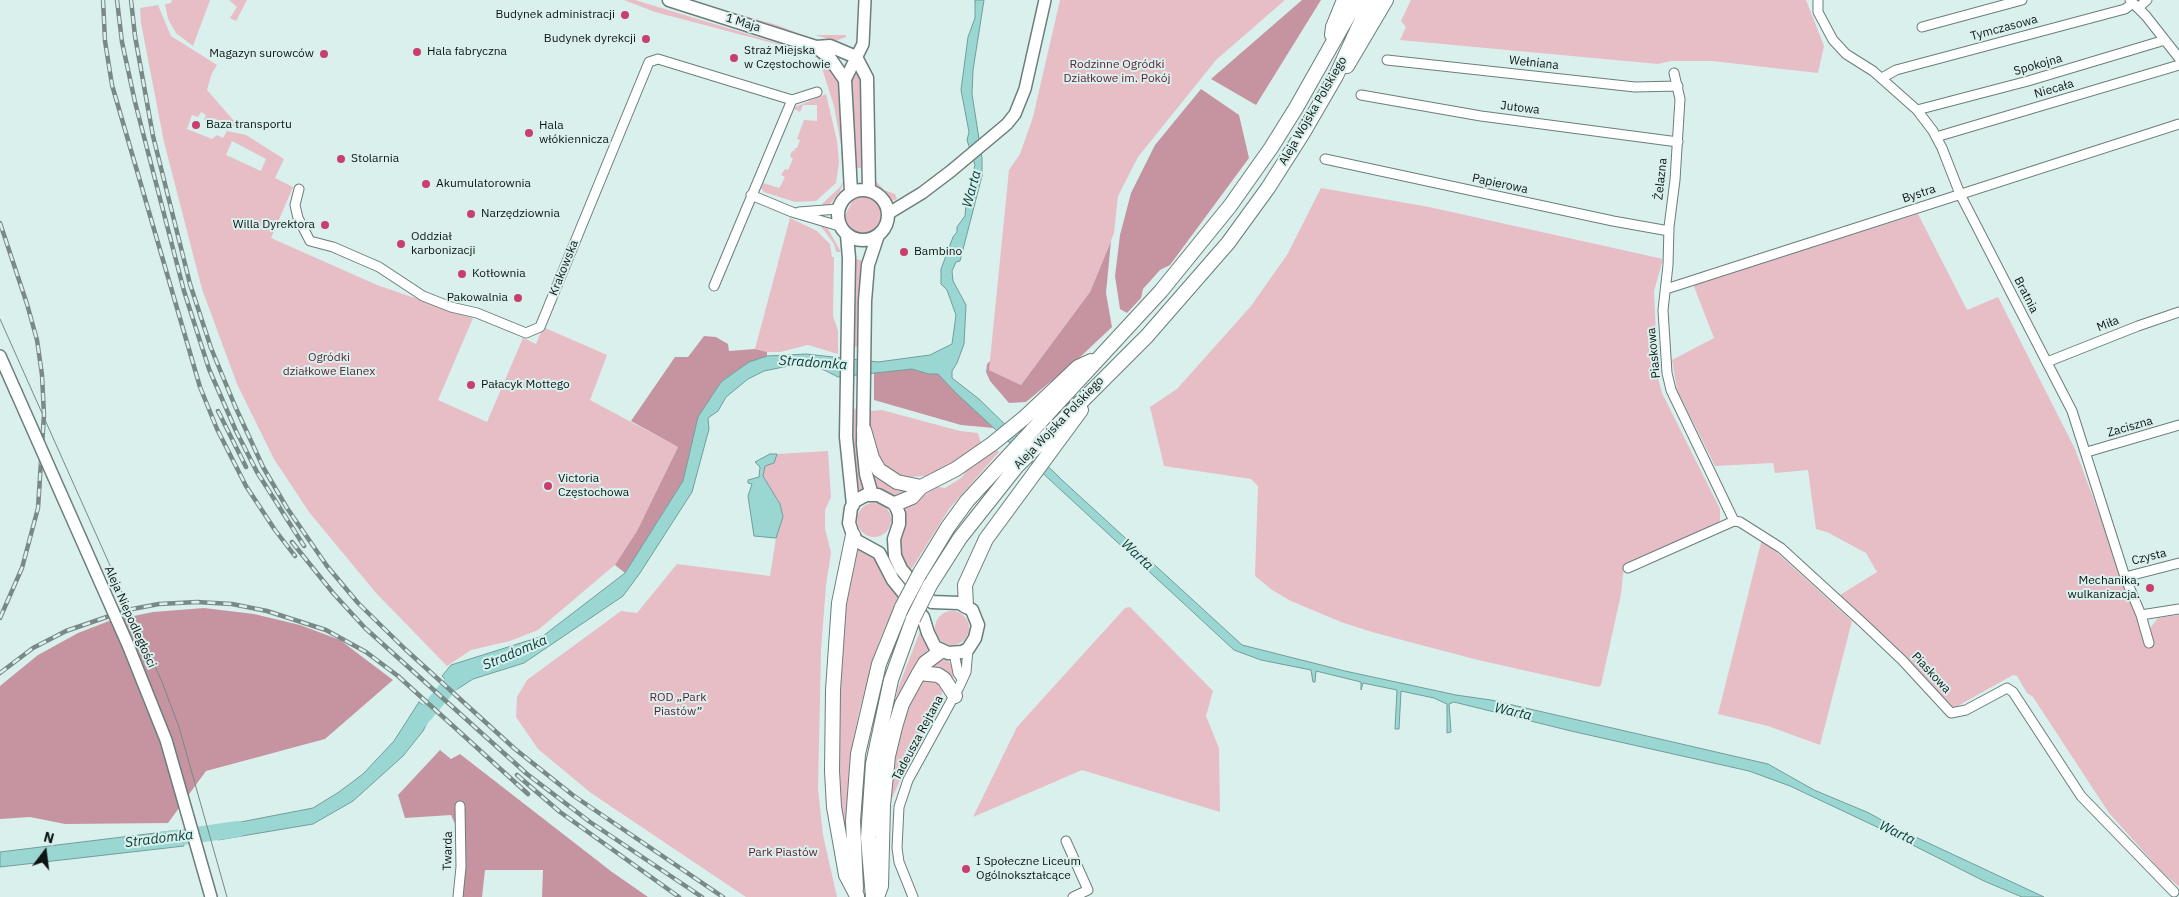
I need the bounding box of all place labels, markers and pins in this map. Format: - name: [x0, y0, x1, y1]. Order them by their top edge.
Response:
- place label: Budynek administracji: [495, 8, 615, 22]
- marker: Budynek administracji: [619, 9, 631, 21]
- place label: Budynek dyrekcji: [544, 32, 636, 46]
- marker: Budynek dyrekcji: [640, 33, 652, 45]
- place label: Straż Miejska w Częstochowie: [744, 44, 830, 72]
- place label: Hala fabryczna: [427, 45, 507, 59]
- marker: Hala fabryczna: [411, 46, 423, 58]
- place label: Magazyn surowców: [209, 47, 314, 61]
- marker: Magazyn surowców: [318, 48, 330, 60]
- marker: Straż Miejska w Częstochowie: [728, 52, 740, 64]
- place label: Baza transportu: [206, 118, 292, 132]
- marker: Baza transportu: [190, 119, 202, 131]
- place label: Hala włókiennicza: [539, 119, 609, 147]
- marker: Hala włókiennicza: [523, 127, 535, 139]
- place label: Stolarnia: [351, 152, 399, 166]
- marker: Stolarnia: [335, 153, 347, 165]
- place label: Akumulatorownia: [436, 177, 531, 191]
- marker: Akumulatorownia: [420, 178, 432, 190]
- place label: Narzędziownia: [481, 207, 560, 221]
- marker: Narzędziownia: [465, 208, 477, 220]
- place label: Willa Dyrektora: [233, 218, 315, 232]
- marker: Willa Dyrektora: [319, 219, 331, 231]
- place label: Oddział karbonizacji: [411, 230, 476, 258]
- marker: Oddział karbonizacji: [395, 238, 407, 250]
- place label: Bambino: [914, 245, 962, 259]
- marker: Bambino: [898, 246, 910, 258]
- place label: Kotłownia: [472, 267, 526, 281]
- marker: Kotłownia: [456, 268, 468, 280]
- place label: Pakowalnia: [447, 291, 508, 305]
- marker: Pakowalnia: [512, 292, 524, 304]
- place label: Pałacyk Mottego: [481, 378, 570, 392]
- marker: Pałacyk Mottego: [465, 379, 477, 391]
- place label: Victoria Częstochowa: [558, 472, 629, 500]
- marker: Victoria Częstochowa: [542, 480, 554, 492]
- place label: Mechanika, wulkanizacja.: [2067, 574, 2140, 602]
- marker: Mechanika, wulkanizacja.: [2144, 582, 2156, 594]
- place label: I Społeczne Liceum Ogólnokształcące: [976, 855, 1081, 883]
- marker: I Społeczne Liceum Ogólnokształcące: [960, 863, 972, 875]

